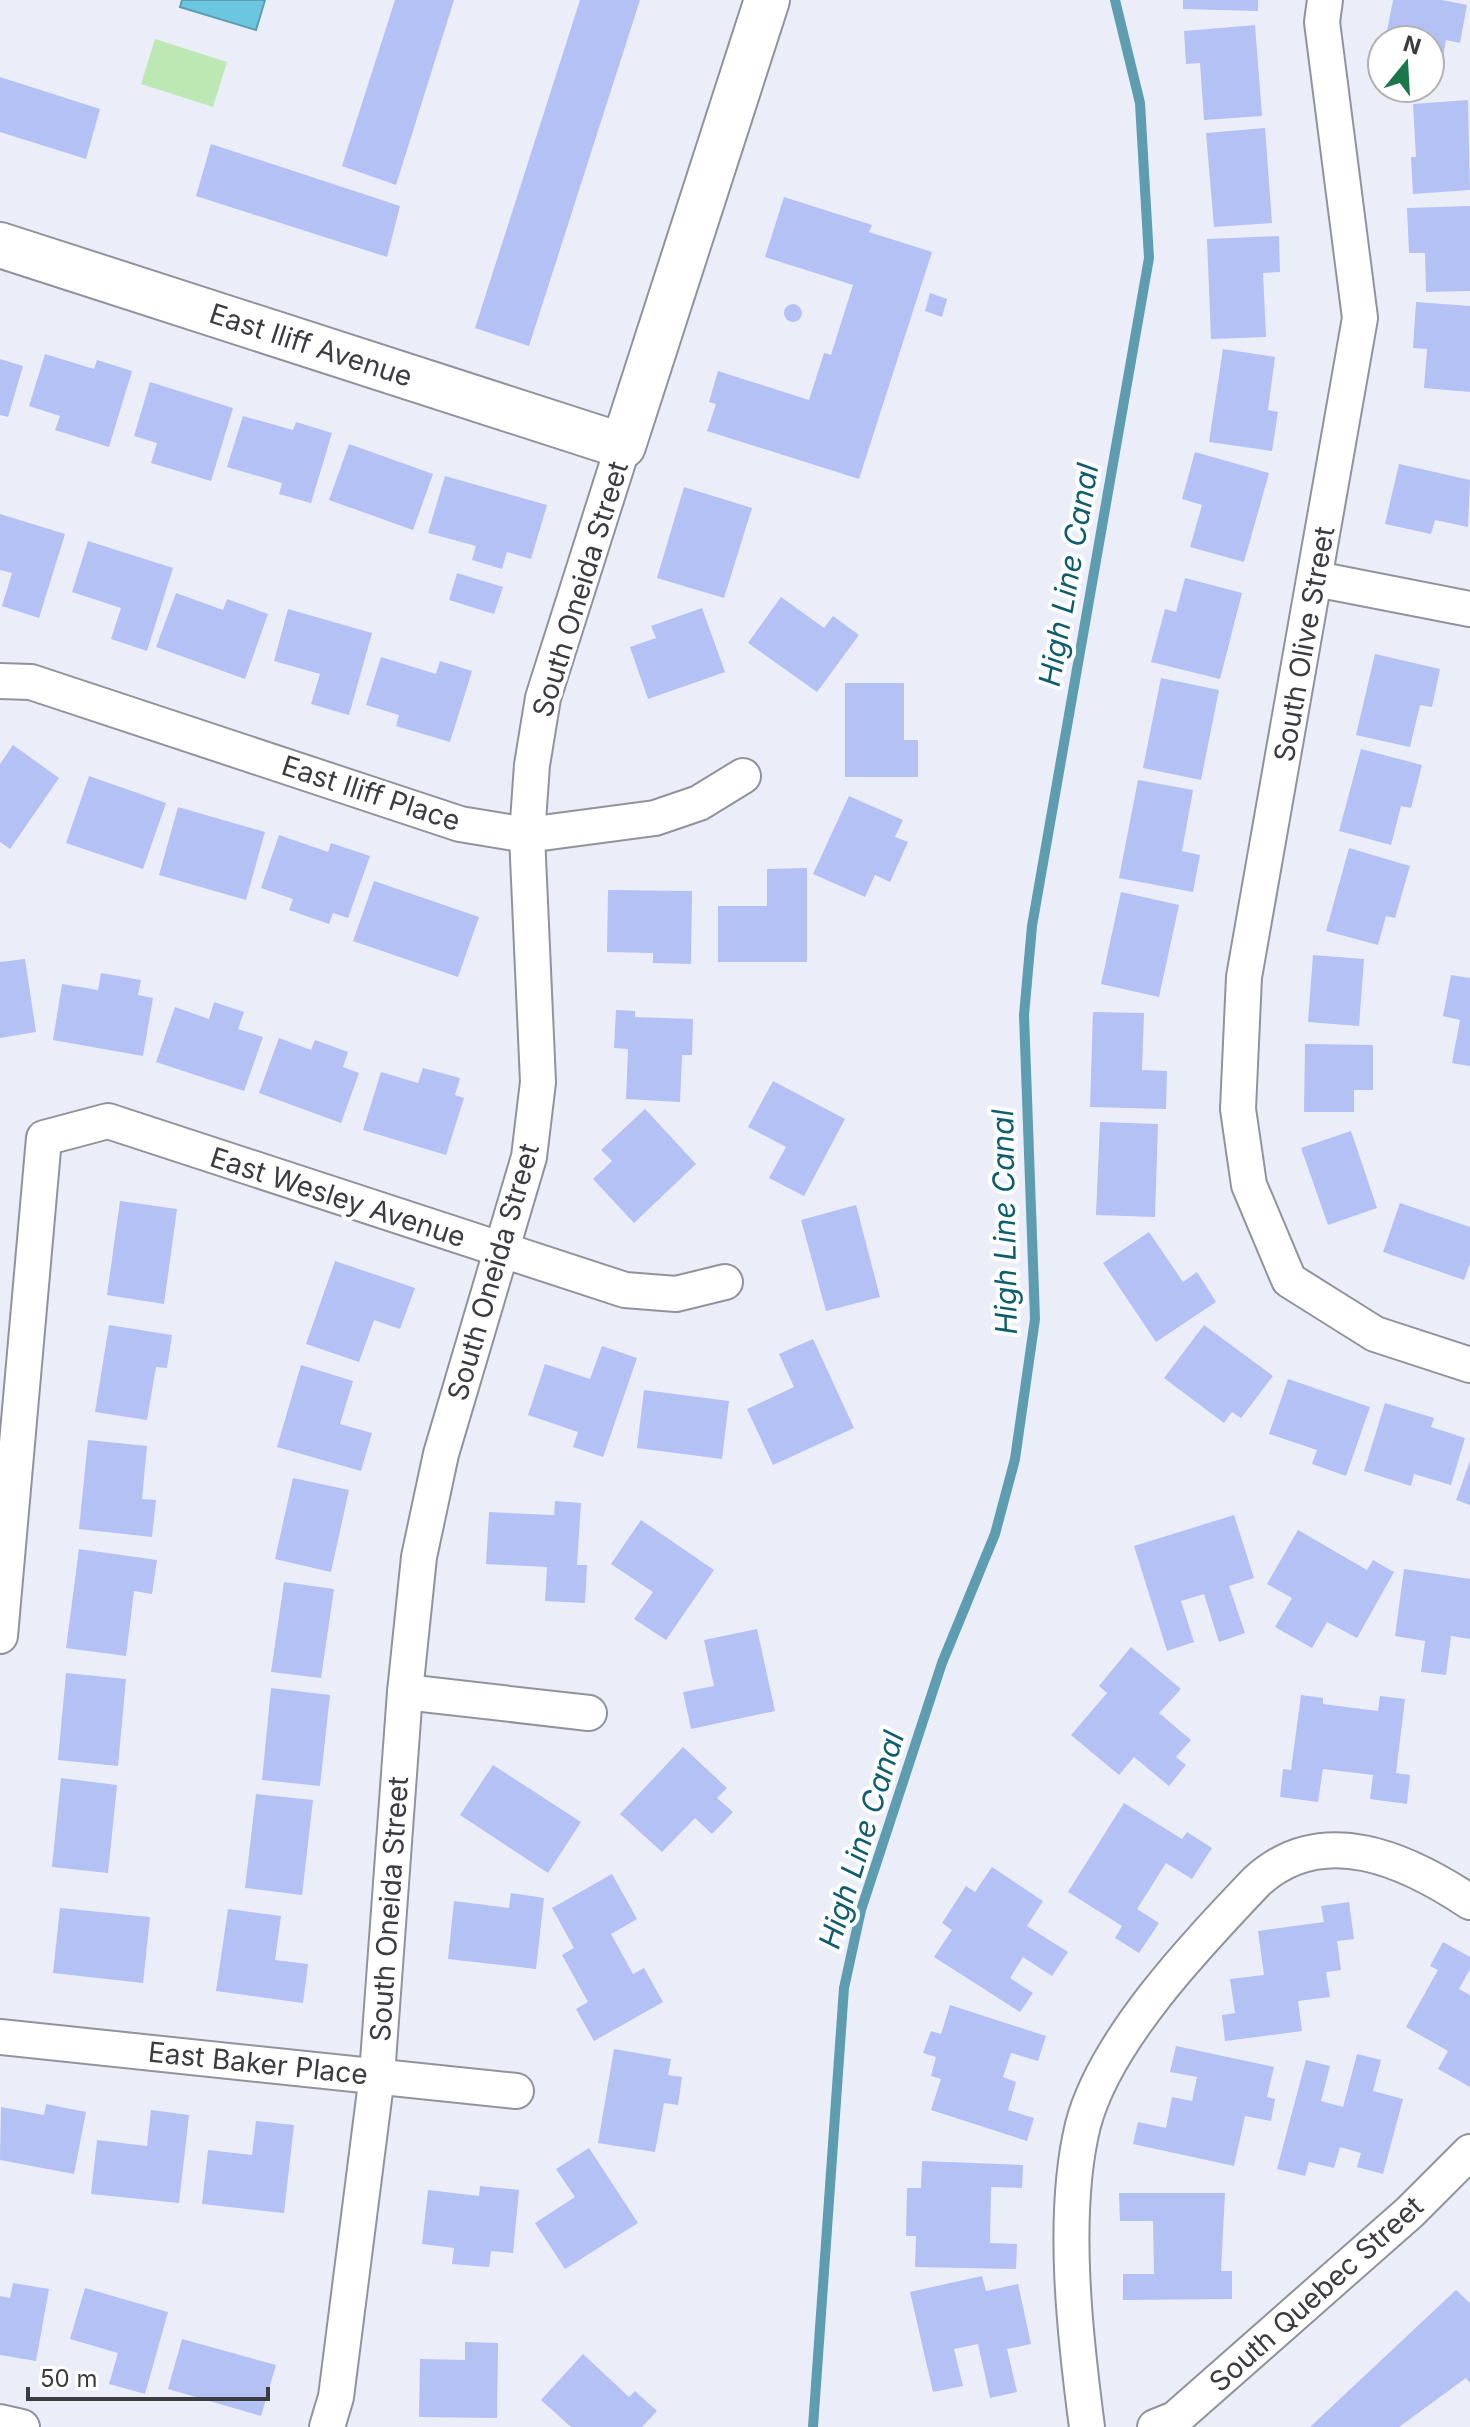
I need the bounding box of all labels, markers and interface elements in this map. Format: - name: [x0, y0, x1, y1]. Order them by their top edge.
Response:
- north arrow: [1366, 24, 1446, 104]
- text: N: [1400, 30, 1424, 60]
- street label: East Iliff Avenue: [205, 296, 417, 394]
- street label: South Oneida Street: [525, 457, 635, 721]
- water label: High Line Canal: [1031, 460, 1105, 689]
- street label: South Olive Street: [1267, 524, 1341, 764]
- street label: East Iliff Place: [277, 748, 465, 838]
- water label: High Line Canal: [984, 1108, 1024, 1335]
- street label: East Wesley Avenue: [206, 1140, 470, 1254]
- street label: South Oneida Street: [440, 1140, 546, 1404]
- water label: High Line Canal: [811, 1726, 911, 1953]
- street label: South Oneida Street: [363, 1775, 415, 2043]
- street label: East Baker Place: [147, 2035, 369, 2091]
- street label: South Quebec Street: [1202, 2189, 1430, 2399]
- scale bar: [28, 2351, 268, 2401]
- text: 50 m: [40, 2364, 98, 2393]

